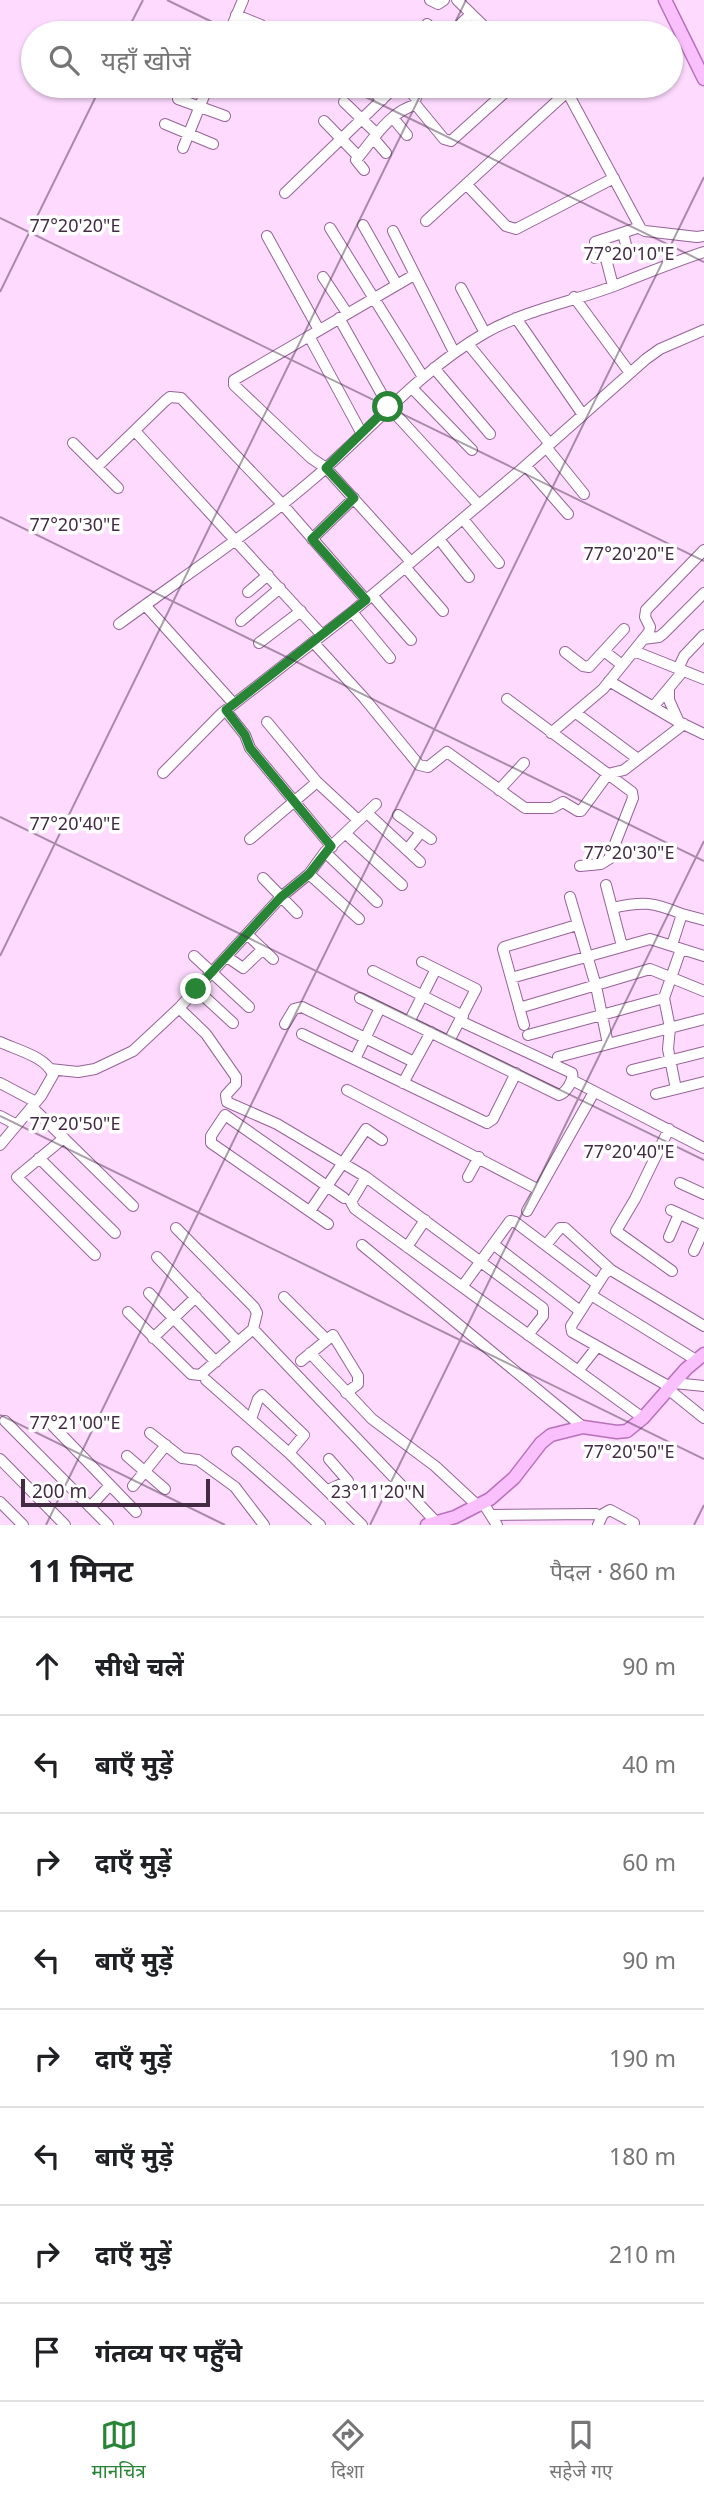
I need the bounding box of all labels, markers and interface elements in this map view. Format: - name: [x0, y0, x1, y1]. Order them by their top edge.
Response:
- search box: [21, 21, 683, 98]
- icon: search: [45, 41, 83, 79]
- text: यहाँ खोजें: [101, 42, 191, 78]
- text: 77°20'20"E: [30, 213, 120, 237]
- text: 77°20'10"E: [584, 241, 674, 265]
- route start: [372, 391, 403, 422]
- text: 77°20'30"E: [30, 512, 120, 536]
- text: 77°20'20"E: [584, 541, 674, 565]
- text: 77°20'40"E: [30, 811, 120, 835]
- text: 77°20'30"E: [584, 840, 674, 864]
- route end: [180, 973, 211, 1004]
- text: 77°20'50"E: [30, 1111, 120, 1135]
- text: 77°20'40"E: [584, 1139, 674, 1163]
- text: 77°21'00"E: [30, 1410, 120, 1434]
- text: 77°20'50"E: [584, 1439, 674, 1463]
- scale bar: [21, 1476, 210, 1508]
- text: 200 m: [32, 1478, 87, 1504]
- text: 23°11'20"N: [331, 1479, 425, 1503]
- text: 11 मिनट: [28, 1550, 133, 1591]
- text: पैदल · 860 m: [550, 1555, 676, 1587]
- icon: ahead: [28, 1647, 66, 1685]
- text: सीधे चलें: [95, 1648, 184, 1684]
- text: 90 m: [622, 1650, 676, 1682]
- icon: left: [28, 1745, 66, 1783]
- text: बाएँ मुड़ें: [95, 1746, 173, 1782]
- text: 40 m: [622, 1748, 676, 1780]
- icon: right: [28, 1843, 66, 1881]
- text: दाएँ मुड़ें: [95, 1844, 172, 1880]
- text: 60 m: [622, 1846, 676, 1878]
- icon: left: [28, 1941, 66, 1979]
- text: बाएँ मुड़ें: [95, 1942, 173, 1978]
- text: 90 m: [622, 1944, 676, 1976]
- icon: right: [28, 2039, 66, 2077]
- text: दाएँ मुड़ें: [95, 2040, 172, 2076]
- text: 190 m: [609, 2042, 676, 2074]
- icon: left: [28, 2137, 66, 2175]
- text: बाएँ मुड़ें: [95, 2138, 173, 2174]
- text: 180 m: [609, 2140, 676, 2172]
- icon: right: [28, 2235, 66, 2273]
- text: दाएँ मुड़ें: [95, 2236, 172, 2272]
- text: 210 m: [609, 2238, 676, 2270]
- icon: arrive: [28, 2333, 66, 2371]
- text: गंतव्य पर पहुँचे: [95, 2334, 242, 2370]
- tab: मानचित्र: [91, 2416, 146, 2484]
- tab: दिशा: [329, 2416, 367, 2484]
- tab: सहेजे गए: [549, 2416, 613, 2484]

